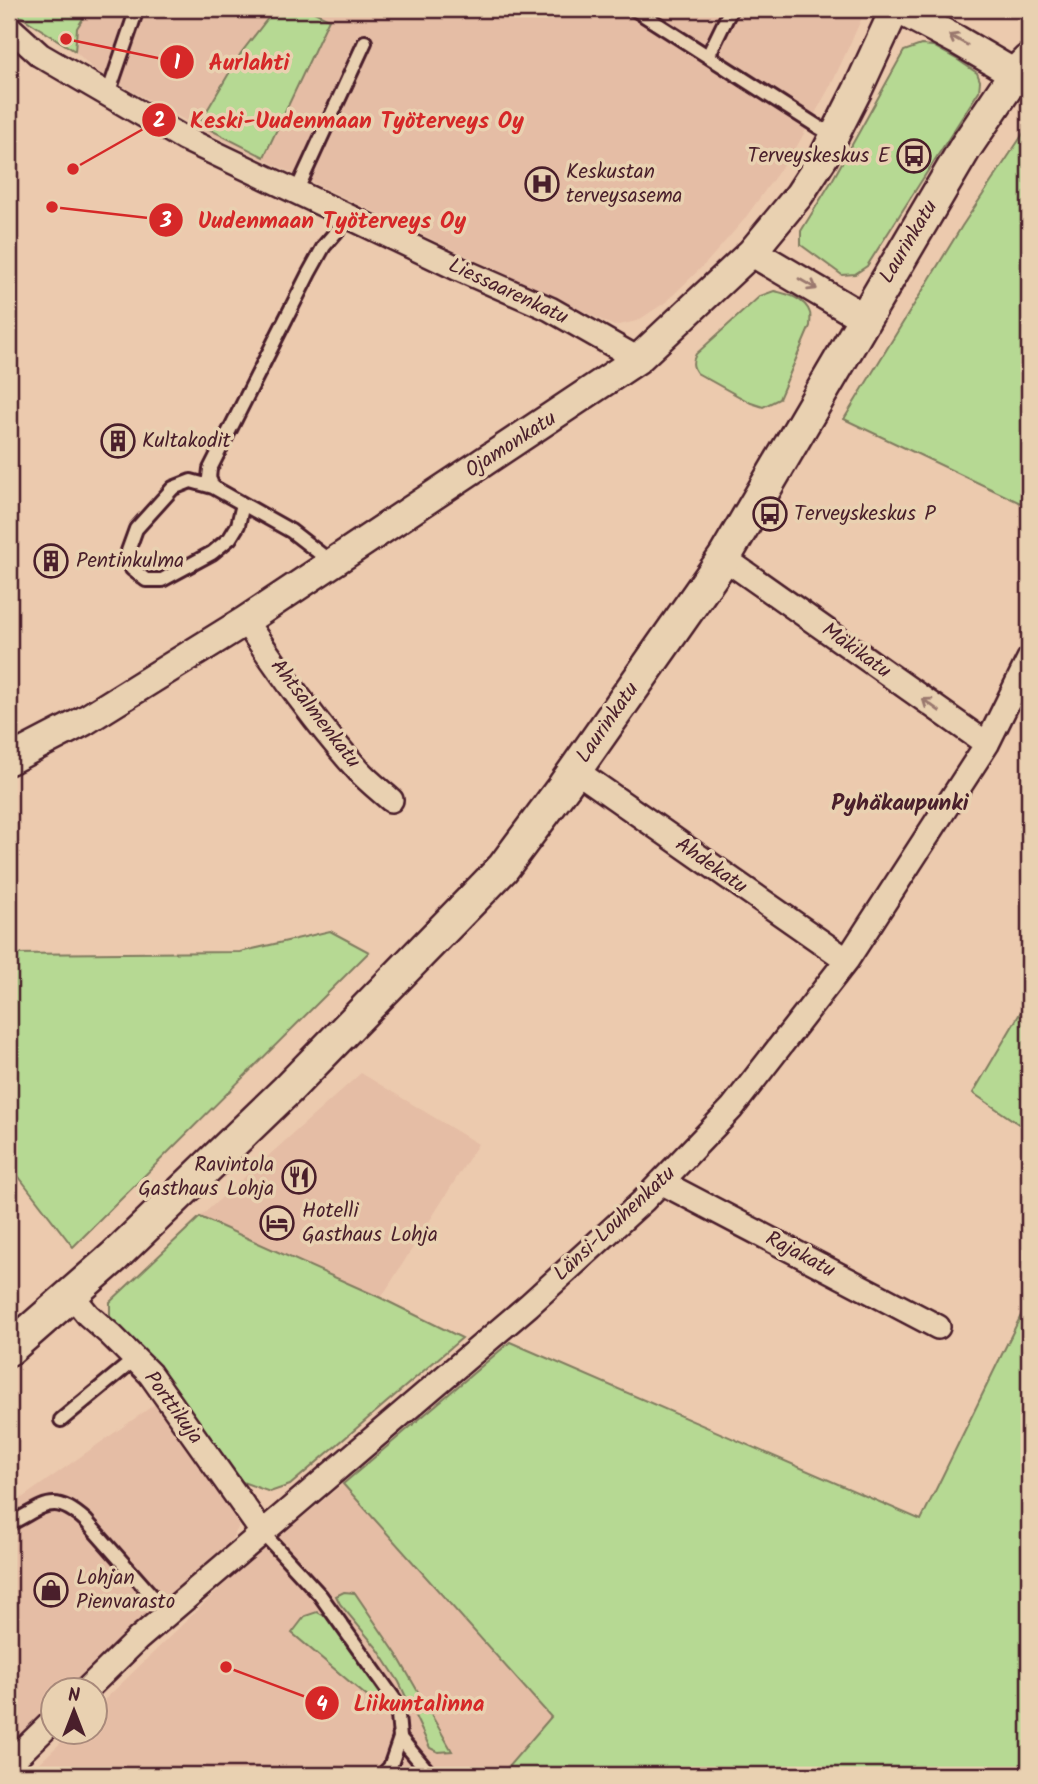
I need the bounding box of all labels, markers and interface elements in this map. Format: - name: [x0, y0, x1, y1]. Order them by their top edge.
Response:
- one-way arrow: [948, 33, 968, 47]
- callout: Aurlahti: [160, 40, 304, 84]
- text: Aurlahti: [208, 46, 291, 82]
- text: 1: [174, 47, 181, 80]
- callout: Keski-Uudenmaan Työterveys Oy: [141, 98, 538, 142]
- text: Keski-Uudenmaan Työterveys Oy: [190, 104, 524, 140]
- text: 2: [153, 105, 165, 138]
- bus stop icon: Terveyskeskus E: [895, 137, 933, 175]
- place label: Terveyskeskus E: [747, 140, 891, 173]
- place label: Keskustan terveysasema: [566, 156, 682, 213]
- hospital icon: Keskustan terveysasema: [523, 165, 561, 203]
- street label: Laurinkatu: [871, 194, 947, 290]
- callout: Uudenmaan Työterveys Oy: [149, 198, 481, 242]
- text: Uudenmaan Työterveys Oy: [198, 204, 466, 240]
- text: 3: [159, 205, 172, 238]
- street label: Liessaarenkatu: [443, 250, 573, 334]
- one-way arrow: [798, 278, 818, 292]
- street label: Ojamonkatu: [459, 403, 563, 487]
- building icon: Kultakodit: [99, 422, 137, 460]
- place label: Kultakodit: [142, 425, 231, 458]
- bus stop icon: Terveyskeskus P: [751, 495, 789, 533]
- place label: Terveyskeskus P: [794, 498, 936, 531]
- building icon: Pentinkulma: [32, 542, 70, 580]
- place label: Pentinkulma: [76, 545, 184, 578]
- street label: Mäkikatu: [814, 614, 898, 688]
- street label: Ahtsalmenkatu: [262, 652, 368, 776]
- street label: Laurinkatu: [568, 676, 648, 770]
- one-way arrow: [922, 698, 941, 712]
- district label: Pyhäkaupunki: [831, 786, 970, 822]
- street label: Ahdekatu: [668, 829, 754, 903]
- place label: Ravintola Gasthaus Lohja: [138, 1149, 274, 1206]
- restaurant icon: Ravintola Gasthaus Lohja: [280, 1158, 318, 1196]
- street label: Länsi-Louhenkatu: [546, 1158, 684, 1290]
- place label: Hotelli Gasthaus Lohja: [302, 1195, 438, 1252]
- hotel icon: Hotelli Gasthaus Lohja: [258, 1204, 296, 1242]
- street label: Rajakatu: [759, 1223, 841, 1287]
- street label: Porttikuja: [135, 1364, 211, 1452]
- place label: Lohjan Pienvarasto: [76, 1562, 175, 1619]
- shop icon: Lohjan Pienvarasto: [32, 1571, 70, 1609]
- north arrow: [38, 1676, 108, 1746]
- text: N: [68, 1681, 80, 1711]
- callout: Liikuntalinna: [305, 1681, 499, 1725]
- text: Liikuntalinna: [353, 1687, 485, 1723]
- text: 4: [316, 1689, 328, 1722]

